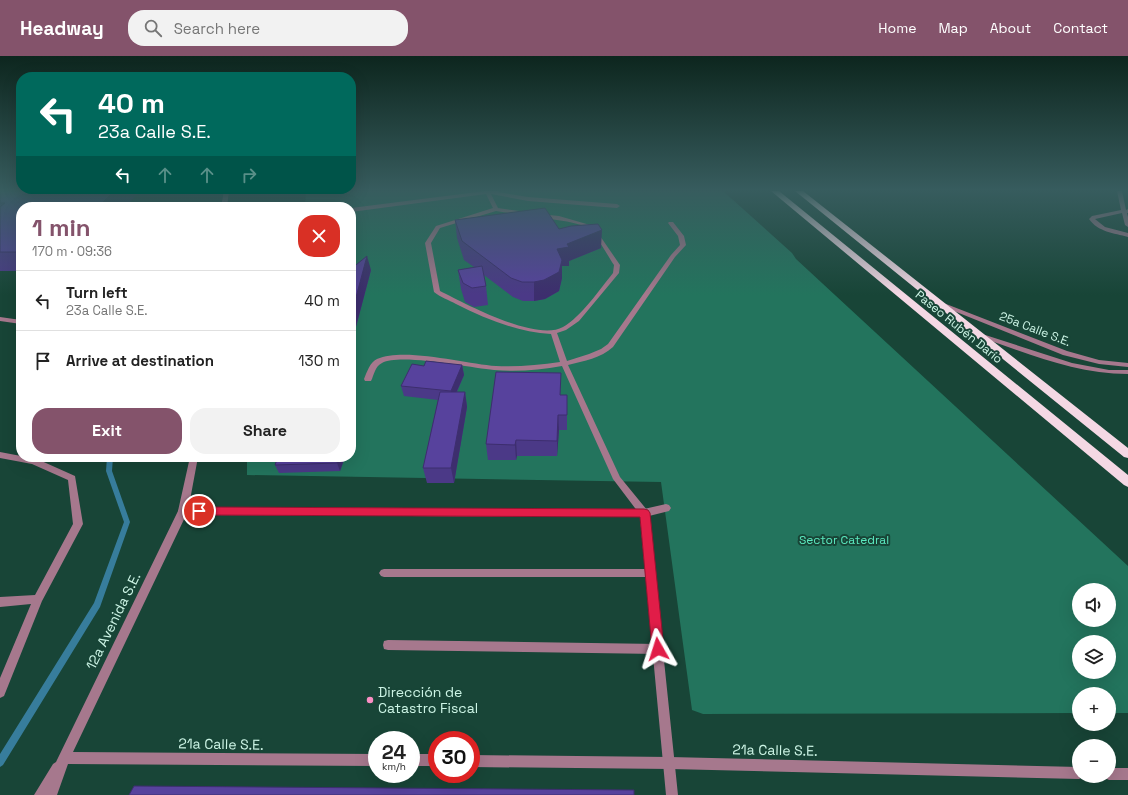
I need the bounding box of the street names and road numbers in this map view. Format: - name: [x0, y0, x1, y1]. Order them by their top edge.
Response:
- street label: Paseo Rubén Darío: [912, 287, 1006, 367]
- street label: 25a Calle S.E.: [997, 308, 1073, 350]
- street label: 12a Avenida S.E.: [82, 569, 144, 673]
- street label: 21a Calle S.E.: [178, 734, 264, 754]
- street label: 21a Calle S.E.: [732, 740, 818, 760]

